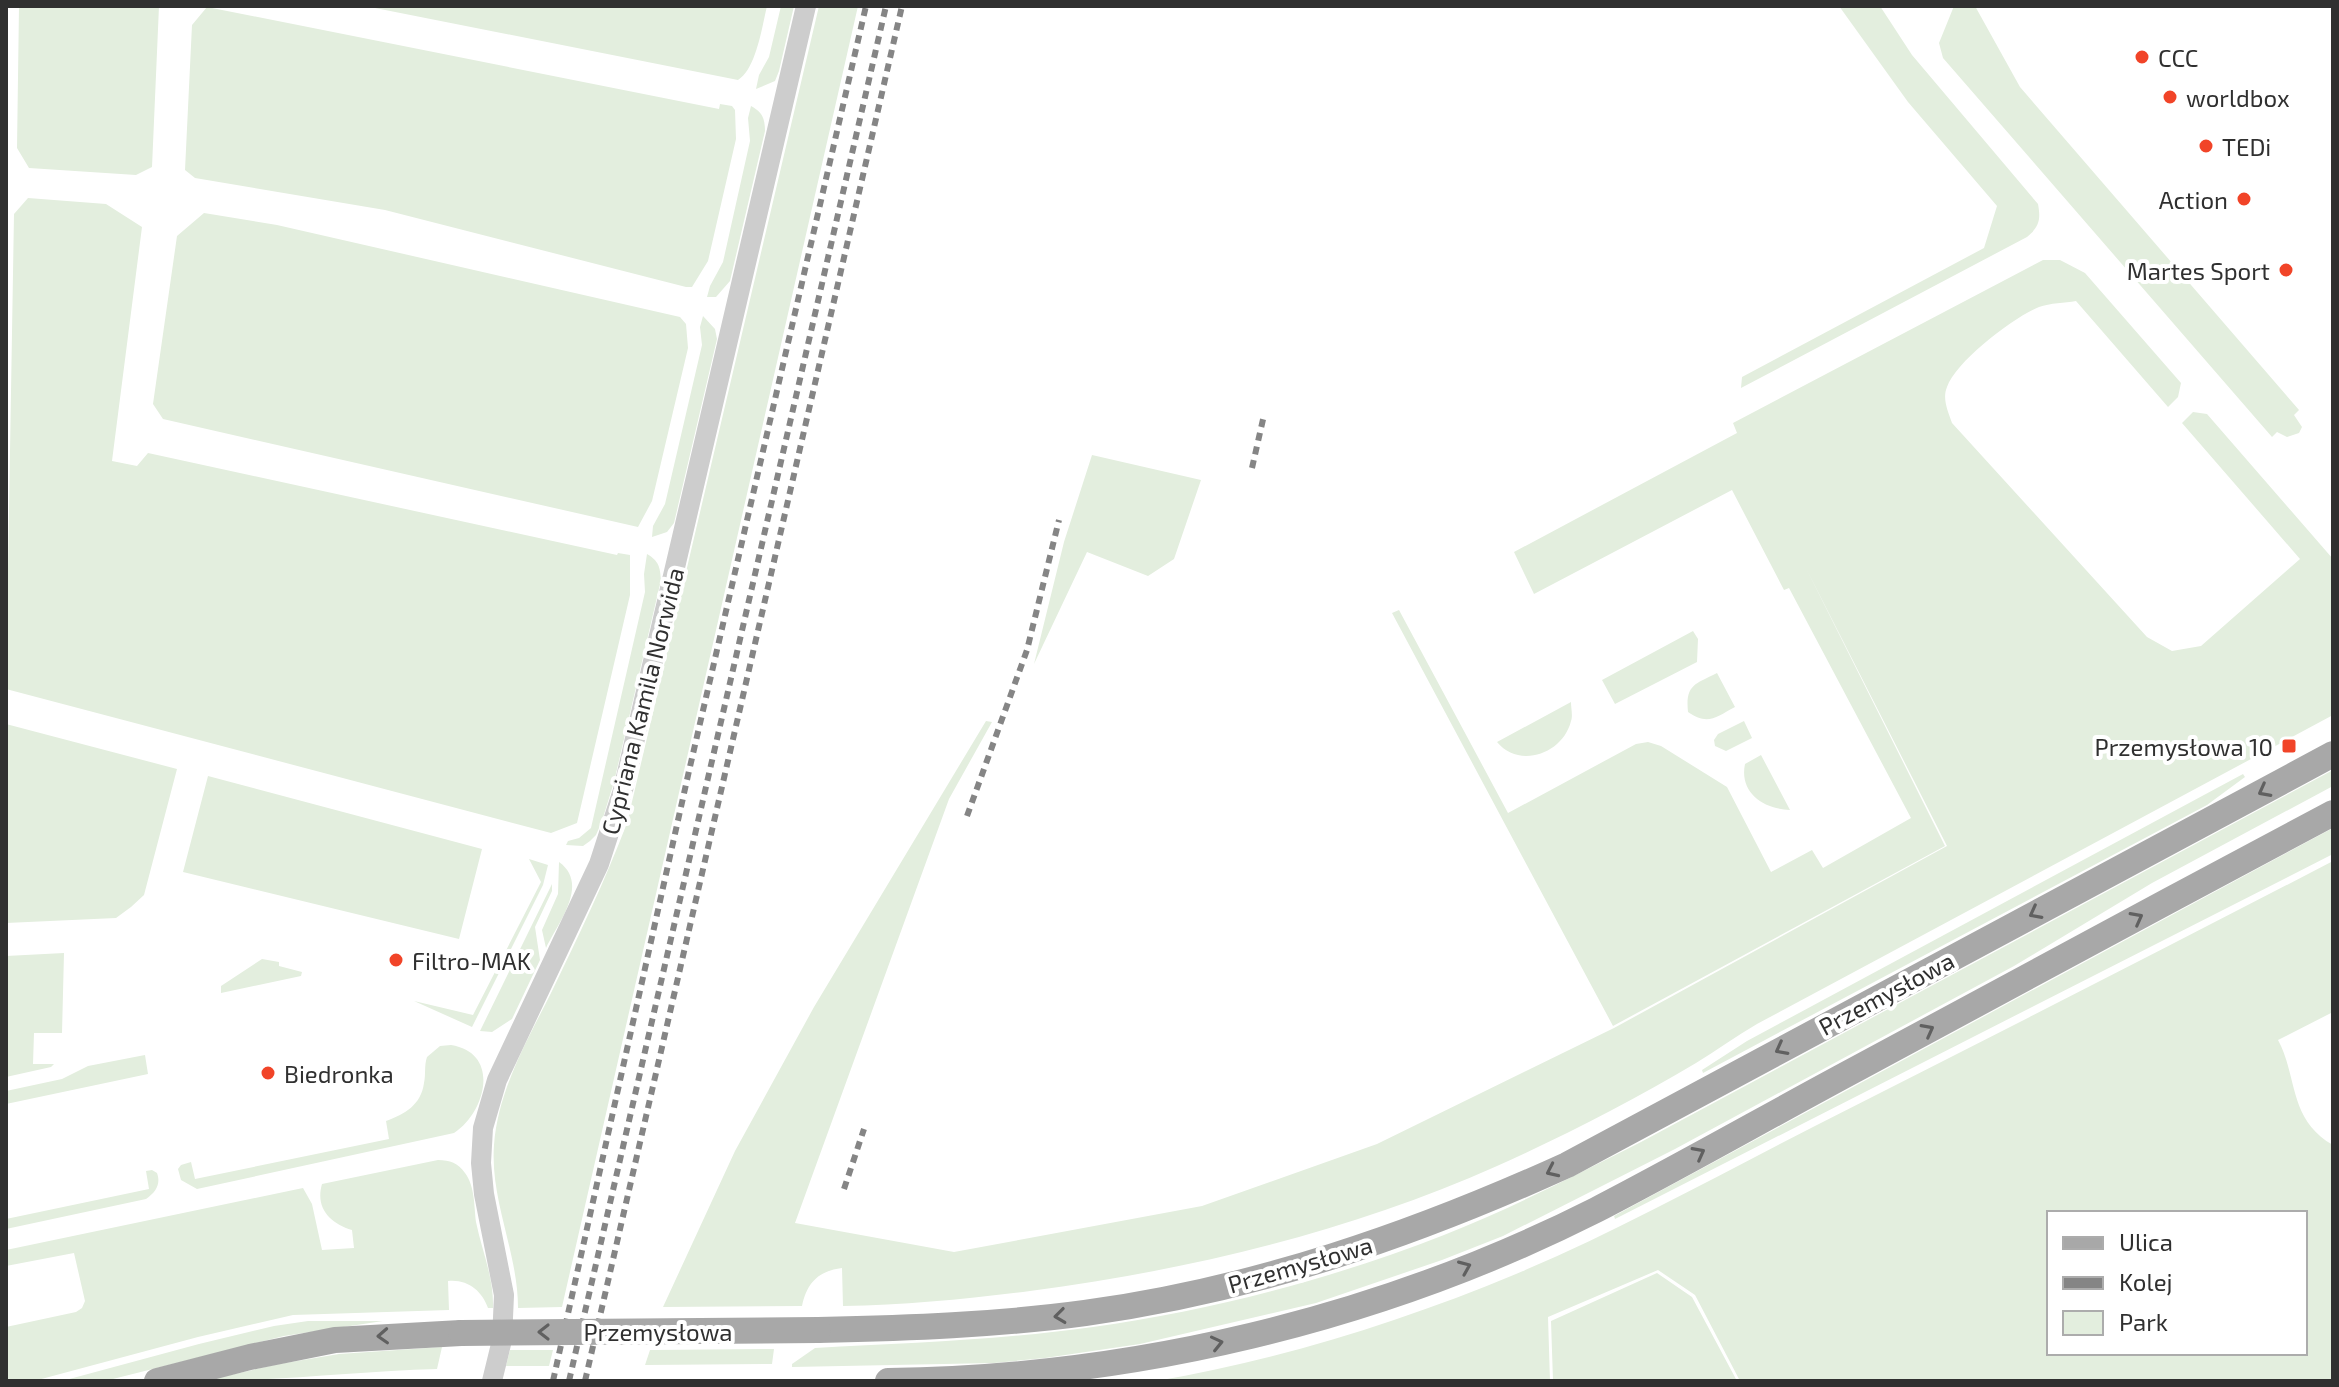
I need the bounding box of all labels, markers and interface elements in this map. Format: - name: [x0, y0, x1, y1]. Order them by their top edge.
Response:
- place label: CCC: [2158, 43, 2199, 72]
- marker: CCC: [2133, 48, 2151, 66]
- place label: worldbox: [2186, 83, 2290, 112]
- marker: worldbox: [2161, 88, 2179, 106]
- place label: TEDi: [2222, 132, 2271, 161]
- marker: TEDi: [2197, 137, 2215, 155]
- place label: Action: [2159, 185, 2228, 214]
- marker: Action: [2235, 190, 2253, 208]
- place label: Martes Sport: [2127, 256, 2270, 285]
- marker: Martes Sport: [2277, 261, 2295, 279]
- street label: Cypriana Kamila Norwida: [595, 564, 689, 838]
- place label: Przemysłowa 10: [2095, 732, 2273, 761]
- marker: Przemysłowa 10: [2280, 737, 2298, 755]
- one-way arrow: [2258, 781, 2272, 796]
- one-way arrow: [2029, 903, 2043, 919]
- one-way arrow: [2129, 912, 2143, 927]
- street label: Przemysłowa: [1813, 945, 1959, 1041]
- place label: Filtro-MAK: [412, 946, 531, 975]
- marker: Filtro-MAK: [387, 951, 405, 969]
- one-way arrow: [1919, 1024, 1934, 1039]
- one-way arrow: [1775, 1040, 1789, 1055]
- place label: Biedronka: [284, 1059, 394, 1088]
- marker: Biedronka: [259, 1064, 277, 1082]
- one-way arrow: [1690, 1148, 1705, 1163]
- one-way arrow: [1545, 1162, 1560, 1178]
- legend: [2047, 1211, 2307, 1355]
- text: Ulica: [2119, 1227, 2173, 1256]
- street label: Przemysłowa: [1224, 1230, 1376, 1298]
- one-way arrow: [1457, 1260, 1471, 1276]
- text: Kolej: [2119, 1267, 2173, 1296]
- one-way arrow: [1053, 1307, 1066, 1324]
- text: Park: [2119, 1307, 2168, 1336]
- street label: Przemysłowa: [583, 1317, 733, 1346]
- one-way arrow: [537, 1323, 550, 1341]
- one-way arrow: [376, 1327, 389, 1344]
- one-way arrow: [1210, 1335, 1223, 1352]

